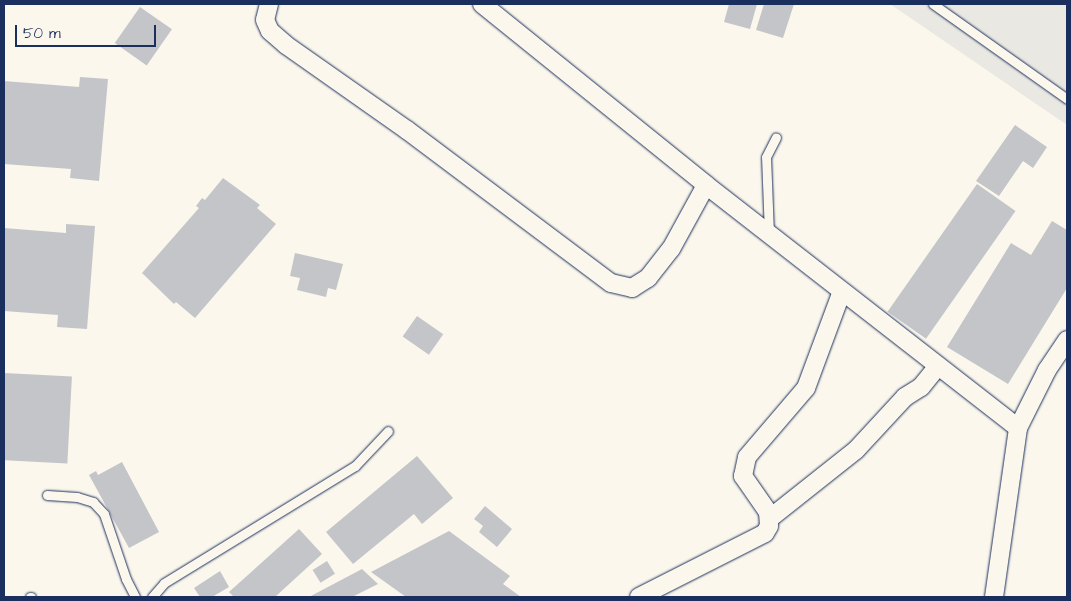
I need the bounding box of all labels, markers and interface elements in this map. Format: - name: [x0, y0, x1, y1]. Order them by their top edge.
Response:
- scale bar: [18, 15, 159, 47]
- text: 50 m: [23, 23, 61, 44]

